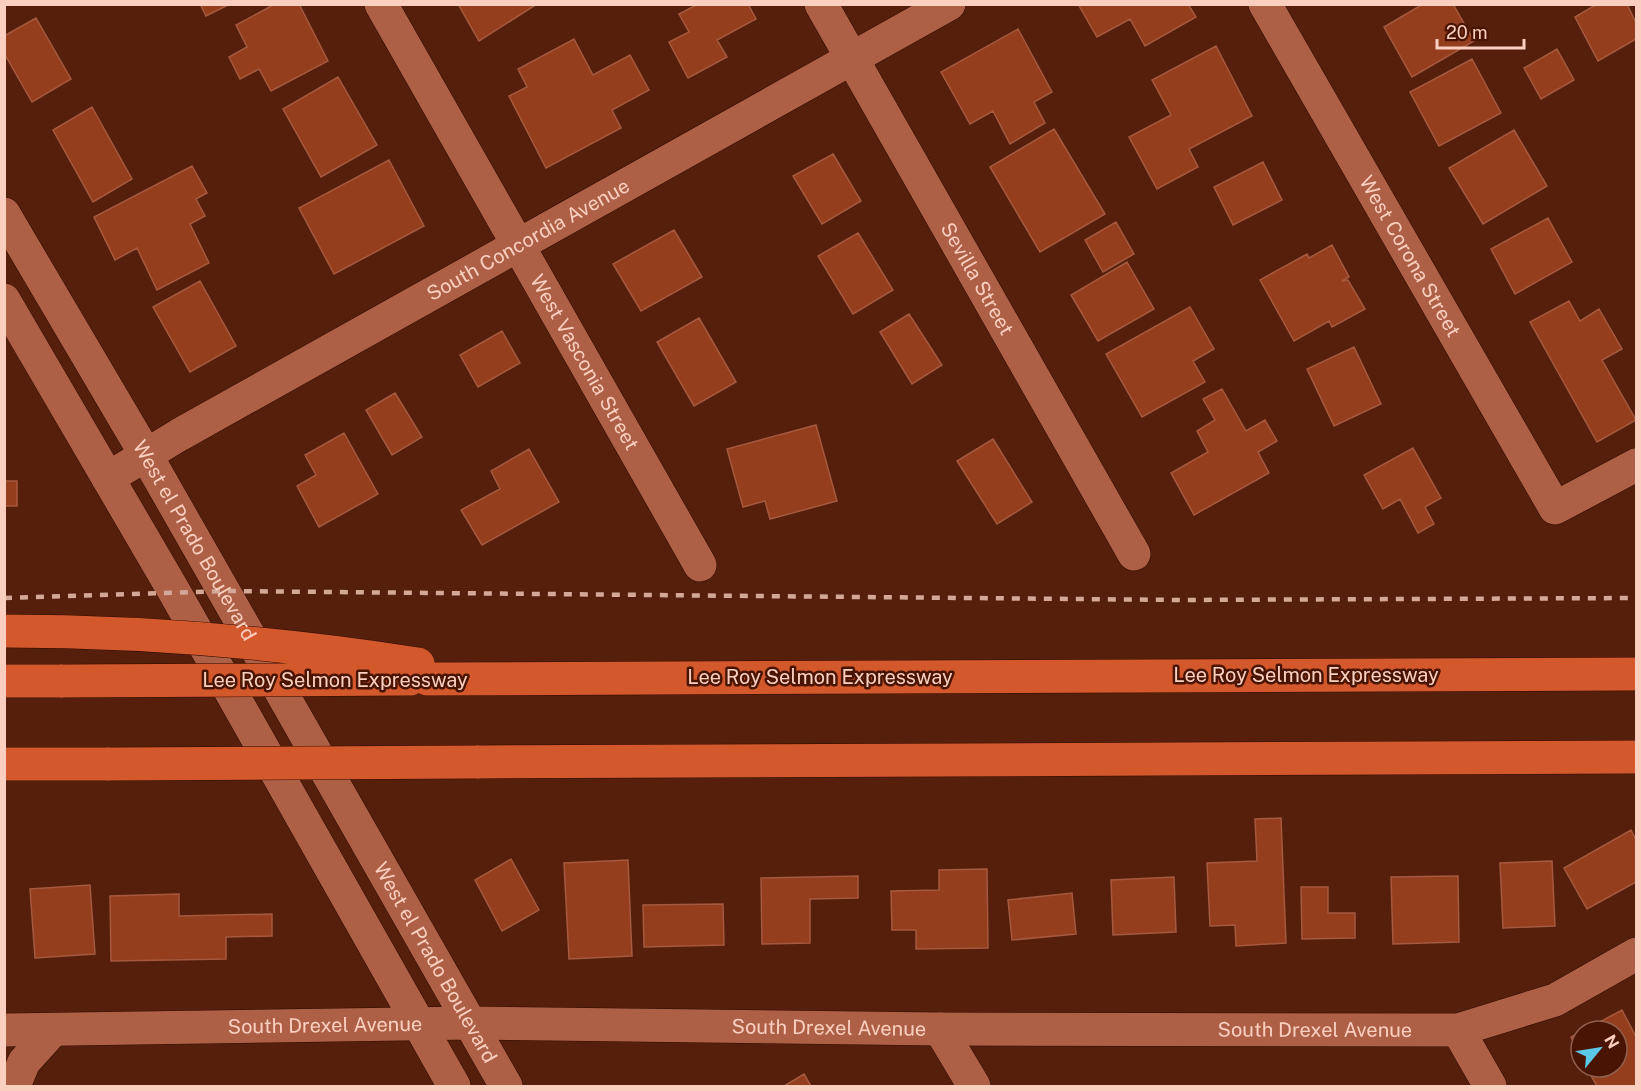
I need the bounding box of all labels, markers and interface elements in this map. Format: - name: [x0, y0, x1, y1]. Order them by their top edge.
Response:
- scale bar: [1437, 12, 1524, 50]
- text: 20 m: [1446, 22, 1488, 43]
- street label: West Corona Street: [1354, 171, 1466, 341]
- street label: South Concordia Avenue: [422, 173, 634, 306]
- street label: Sevilla Street: [936, 218, 1019, 339]
- street label: West Vasconia Street: [525, 270, 644, 454]
- street label: West el Prado Boulevard: [128, 436, 261, 645]
- street label: Lee Roy Selmon Expressway: [1173, 663, 1439, 687]
- street label: Lee Roy Selmon Expressway: [687, 665, 953, 689]
- street label: Lee Roy Selmon Expressway: [202, 668, 468, 692]
- street label: West el Prado Boulevard: [369, 858, 502, 1067]
- street label: South Drexel Avenue: [227, 1012, 422, 1039]
- street label: South Drexel Avenue: [731, 1014, 926, 1041]
- street label: South Drexel Avenue: [1218, 1018, 1412, 1042]
- north arrow: [1569, 1019, 1629, 1079]
- text: N: [1600, 1032, 1623, 1052]

